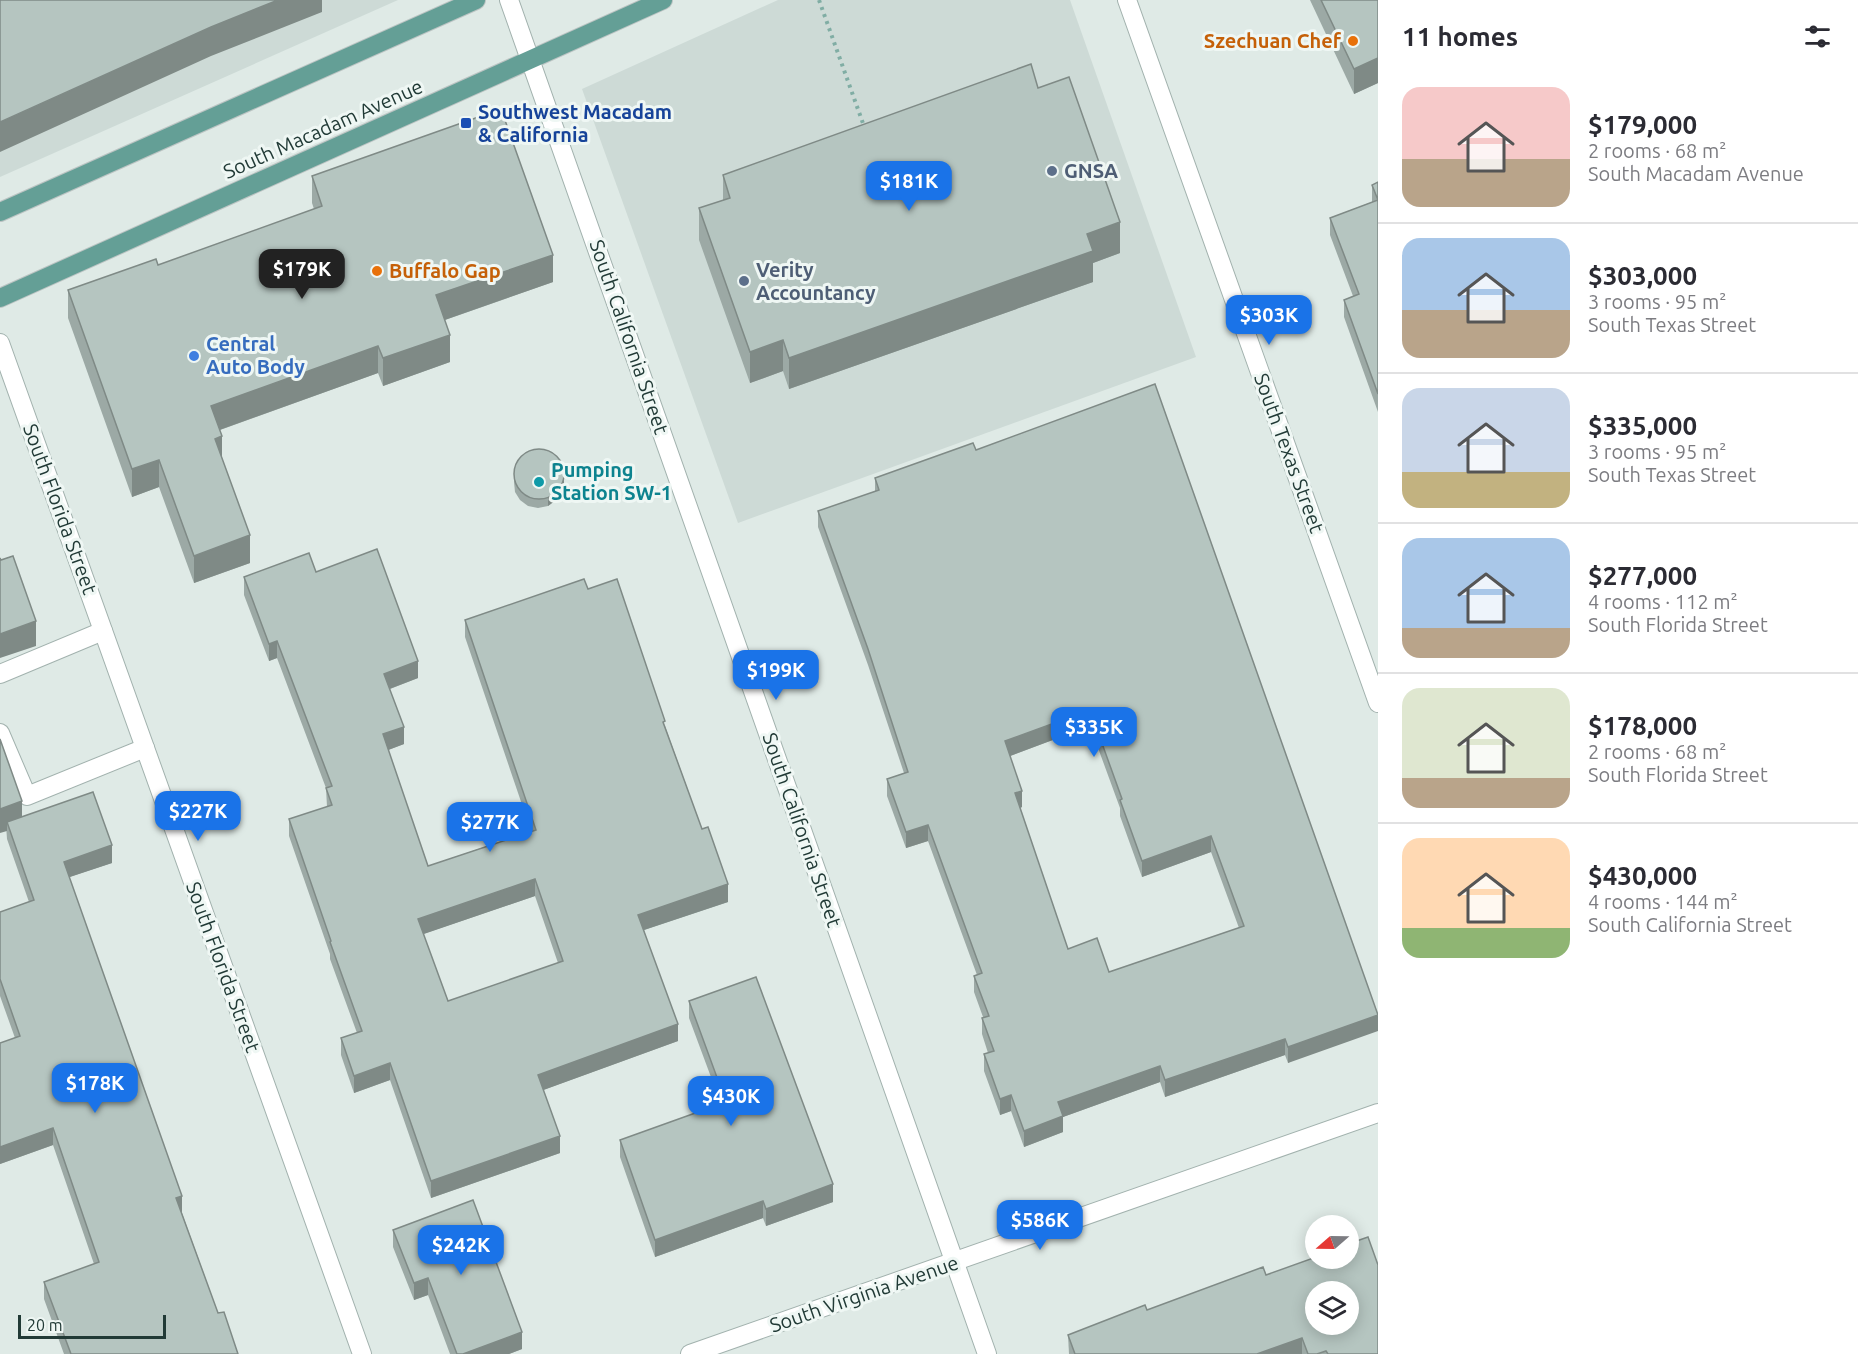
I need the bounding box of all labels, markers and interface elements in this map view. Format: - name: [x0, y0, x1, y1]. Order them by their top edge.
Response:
- icon: filters: [1801, 20, 1834, 53]
- text: 11 homes: [1402, 22, 1518, 51]
- place label: Szechuan Chef: [1204, 29, 1342, 52]
- marker: Szechuan Chef: [1346, 34, 1360, 48]
- street label: South Macadam Avenue: [220, 74, 426, 183]
- place label: Southwest Macadam & California: [478, 100, 672, 146]
- text: $179,000: [1588, 110, 1697, 139]
- icon: home: [1450, 111, 1522, 183]
- marker: Southwest Macadam & California: [459, 116, 473, 130]
- text: 2 rooms · 68 m²: [1588, 139, 1726, 162]
- place label: GNSA: [1064, 159, 1118, 182]
- pin: $181K: [867, 161, 951, 212]
- text: South Macadam Avenue: [1588, 162, 1804, 185]
- marker: GNSA: [1045, 164, 1059, 178]
- text: $181K: [880, 169, 938, 192]
- street label: South California Street: [585, 237, 674, 437]
- pin: $179K: [260, 249, 344, 300]
- text: $179K: [273, 257, 331, 280]
- place label: Verity Accountancy: [756, 258, 876, 304]
- place label: Buffalo Gap: [389, 259, 501, 282]
- text: $303,000: [1588, 261, 1697, 290]
- icon: home: [1450, 262, 1522, 334]
- marker: Buffalo Gap: [370, 264, 384, 278]
- marker: Verity Accountancy: [737, 274, 751, 288]
- text: 3 rooms · 95 m²: [1588, 290, 1726, 313]
- pin: $303K: [1227, 295, 1311, 346]
- text: $303K: [1240, 303, 1298, 326]
- text: South Texas Street: [1588, 313, 1756, 336]
- place label: Central Auto Body: [206, 332, 305, 378]
- marker: Central Auto Body: [187, 349, 201, 363]
- street label: South Texas Street: [1250, 370, 1329, 536]
- text: $335,000: [1588, 411, 1697, 440]
- icon: home: [1450, 412, 1522, 484]
- street label: South Florida Street: [19, 420, 102, 597]
- text: 3 rooms · 95 m²: [1588, 440, 1726, 463]
- place label: Pumping Station SW-1: [551, 458, 672, 504]
- text: South Texas Street: [1588, 463, 1756, 486]
- marker: Pumping Station SW-1: [532, 475, 546, 489]
- text: $277,000: [1588, 561, 1697, 590]
- icon: home: [1450, 562, 1522, 634]
- text: 4 rooms · 112 m²: [1588, 590, 1738, 613]
- text: South Florida Street: [1588, 613, 1768, 636]
- pin: $199K: [734, 650, 818, 701]
- text: $199K: [747, 658, 805, 681]
- pin: $335K: [1052, 707, 1136, 758]
- text: $178,000: [1588, 711, 1697, 740]
- icon: home: [1450, 712, 1522, 784]
- text: $335K: [1065, 715, 1123, 738]
- street label: South California Street: [758, 730, 847, 930]
- text: 2 rooms · 68 m²: [1588, 740, 1726, 763]
- text: South Florida Street: [1588, 763, 1768, 786]
- pin: $227K: [156, 791, 240, 842]
- text: $227K: [169, 799, 227, 822]
- pin: $277K: [448, 802, 532, 853]
- text: $277K: [461, 810, 519, 833]
- text: $430,000: [1588, 861, 1697, 890]
- icon: home: [1450, 862, 1522, 934]
- street label: South Florida Street: [182, 878, 265, 1055]
- text: 4 rooms · 144 m²: [1588, 890, 1738, 913]
- text: South California Street: [1588, 913, 1792, 936]
- pin: $178K: [53, 1063, 137, 1114]
- text: $178K: [66, 1071, 124, 1094]
- pin: $430K: [689, 1076, 773, 1127]
- text: $430K: [702, 1084, 760, 1107]
- pin: $586K: [998, 1200, 1082, 1251]
- text: $586K: [1011, 1208, 1069, 1231]
- north arrow: [1305, 1215, 1359, 1269]
- map controls: [1305, 1215, 1359, 1335]
- pin: $242K: [419, 1225, 503, 1276]
- text: $242K: [432, 1233, 490, 1256]
- street label: South Virginia Avenue: [766, 1250, 961, 1337]
- button: layers: [1305, 1281, 1359, 1335]
- scale bar: [18, 1312, 166, 1340]
- text: 20 m: [27, 1316, 63, 1334]

